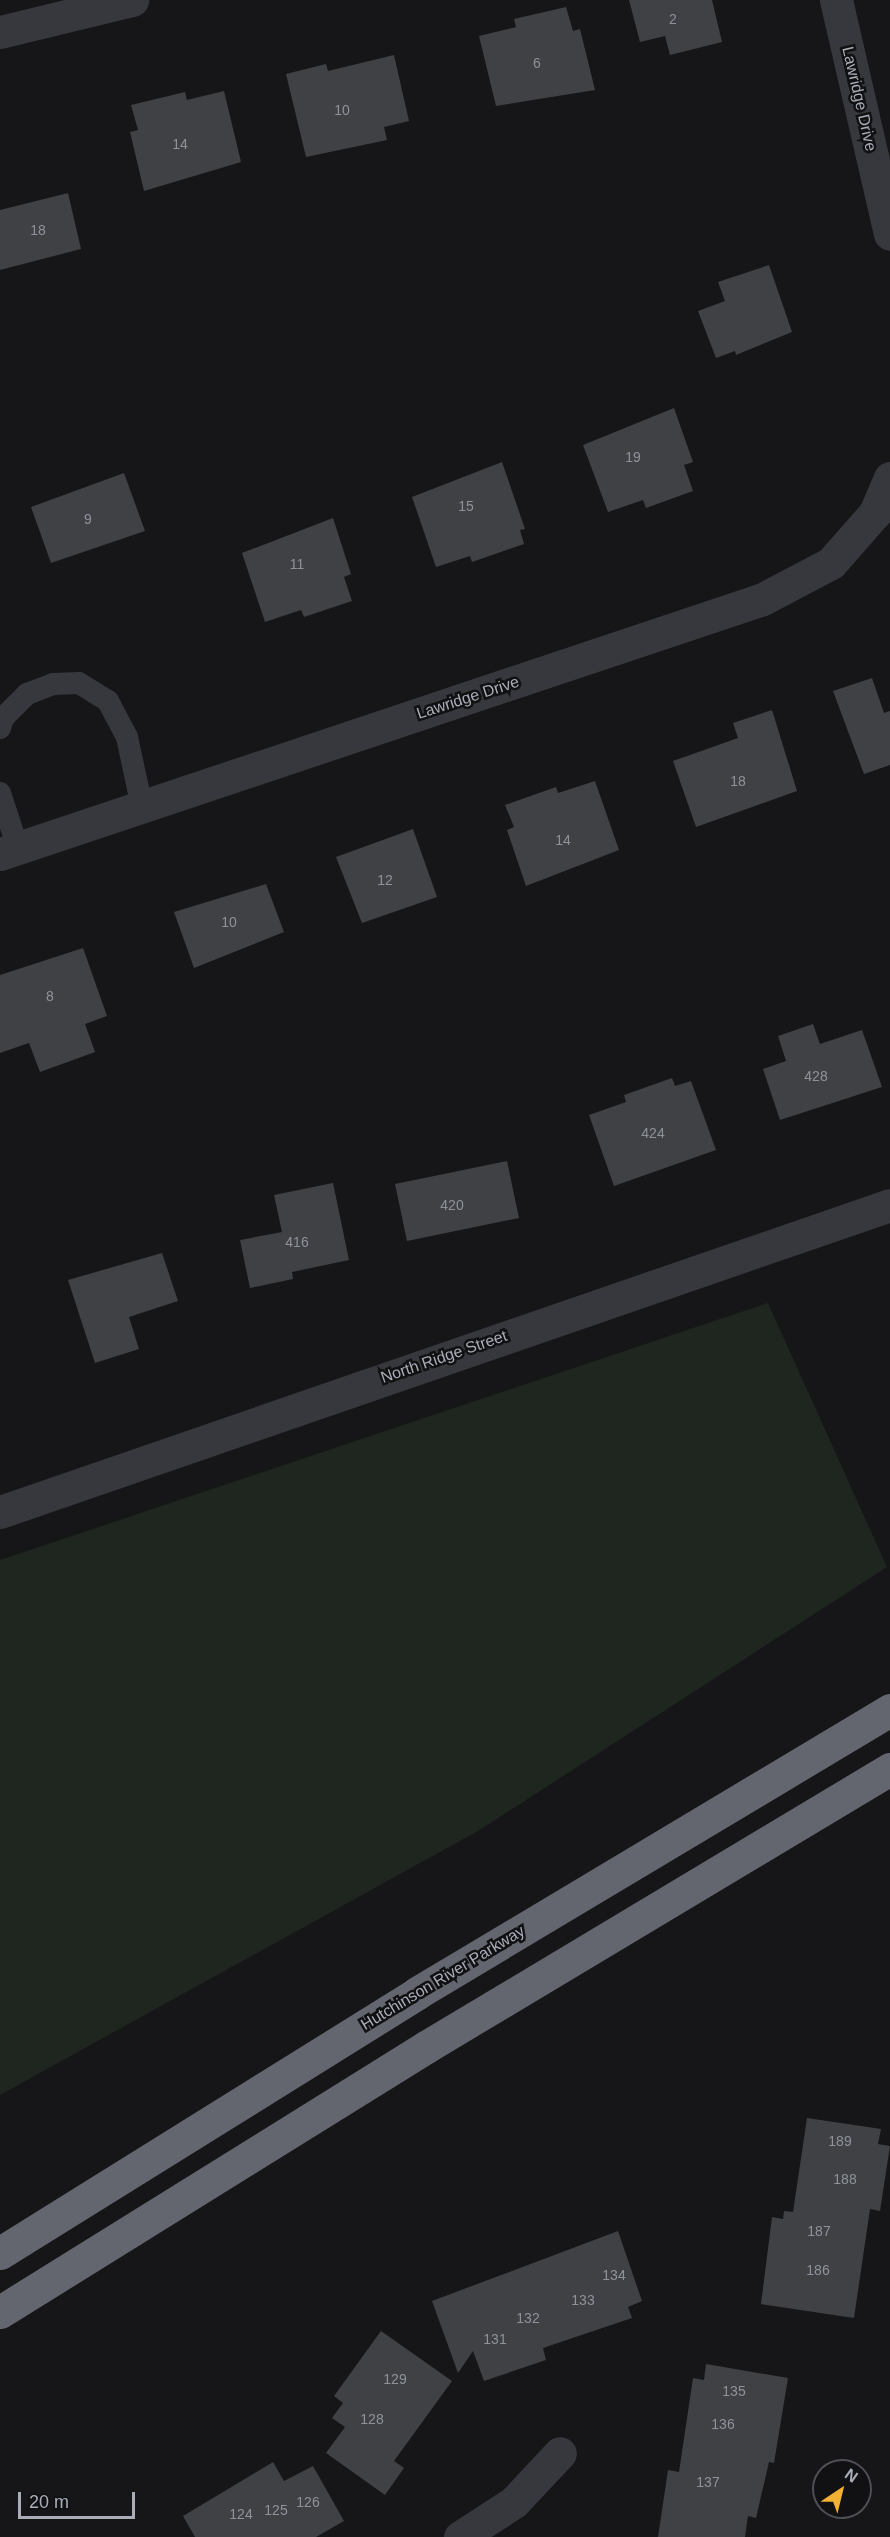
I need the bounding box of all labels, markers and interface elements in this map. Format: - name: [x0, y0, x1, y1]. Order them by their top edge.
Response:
- house number: 2: [669, 11, 677, 27]
- street label: Lawridge Drive: [838, 45, 880, 153]
- house number: 6: [533, 55, 541, 71]
- house number: 10: [334, 102, 350, 118]
- house number: 14: [172, 136, 188, 152]
- house number: 18: [30, 222, 46, 238]
- house number: 19: [625, 449, 641, 465]
- house number: 15: [458, 498, 474, 514]
- house number: 9: [84, 511, 92, 527]
- house number: 11: [290, 556, 304, 572]
- street label: Lawridge Drive: [414, 672, 522, 724]
- house number: 18: [730, 773, 746, 789]
- house number: 14: [555, 832, 571, 848]
- house number: 12: [377, 872, 393, 888]
- house number: 10: [221, 914, 237, 930]
- house number: 8: [46, 988, 54, 1004]
- house number: 428: [804, 1068, 828, 1084]
- house number: 424: [641, 1125, 665, 1141]
- house number: 420: [440, 1197, 464, 1213]
- house number: 416: [285, 1234, 309, 1250]
- street label: North Ridge Street: [378, 1326, 510, 1388]
- street label: Hutchinson River Parkway: [358, 1921, 528, 2035]
- house number: 189: [828, 2133, 852, 2149]
- house number: 188: [833, 2171, 857, 2187]
- house number: 187: [807, 2223, 831, 2239]
- house number: 186: [806, 2262, 830, 2278]
- house number: 134: [602, 2267, 626, 2283]
- house number: 133: [571, 2292, 595, 2308]
- house number: 132: [516, 2310, 540, 2326]
- house number: 131: [483, 2331, 507, 2347]
- house number: 129: [383, 2371, 407, 2387]
- house number: 135: [722, 2383, 746, 2399]
- house number: 128: [360, 2411, 384, 2427]
- house number: 136: [711, 2416, 735, 2432]
- north arrow: [812, 2459, 872, 2519]
- text: N: [842, 2465, 861, 2486]
- house number: 137: [696, 2474, 720, 2490]
- scale bar: [21, 2480, 138, 2518]
- text: 20 m: [29, 2492, 69, 2512]
- house number: 126: [296, 2494, 320, 2510]
- house number: 125: [264, 2502, 288, 2518]
- house number: 124: [229, 2506, 253, 2522]

